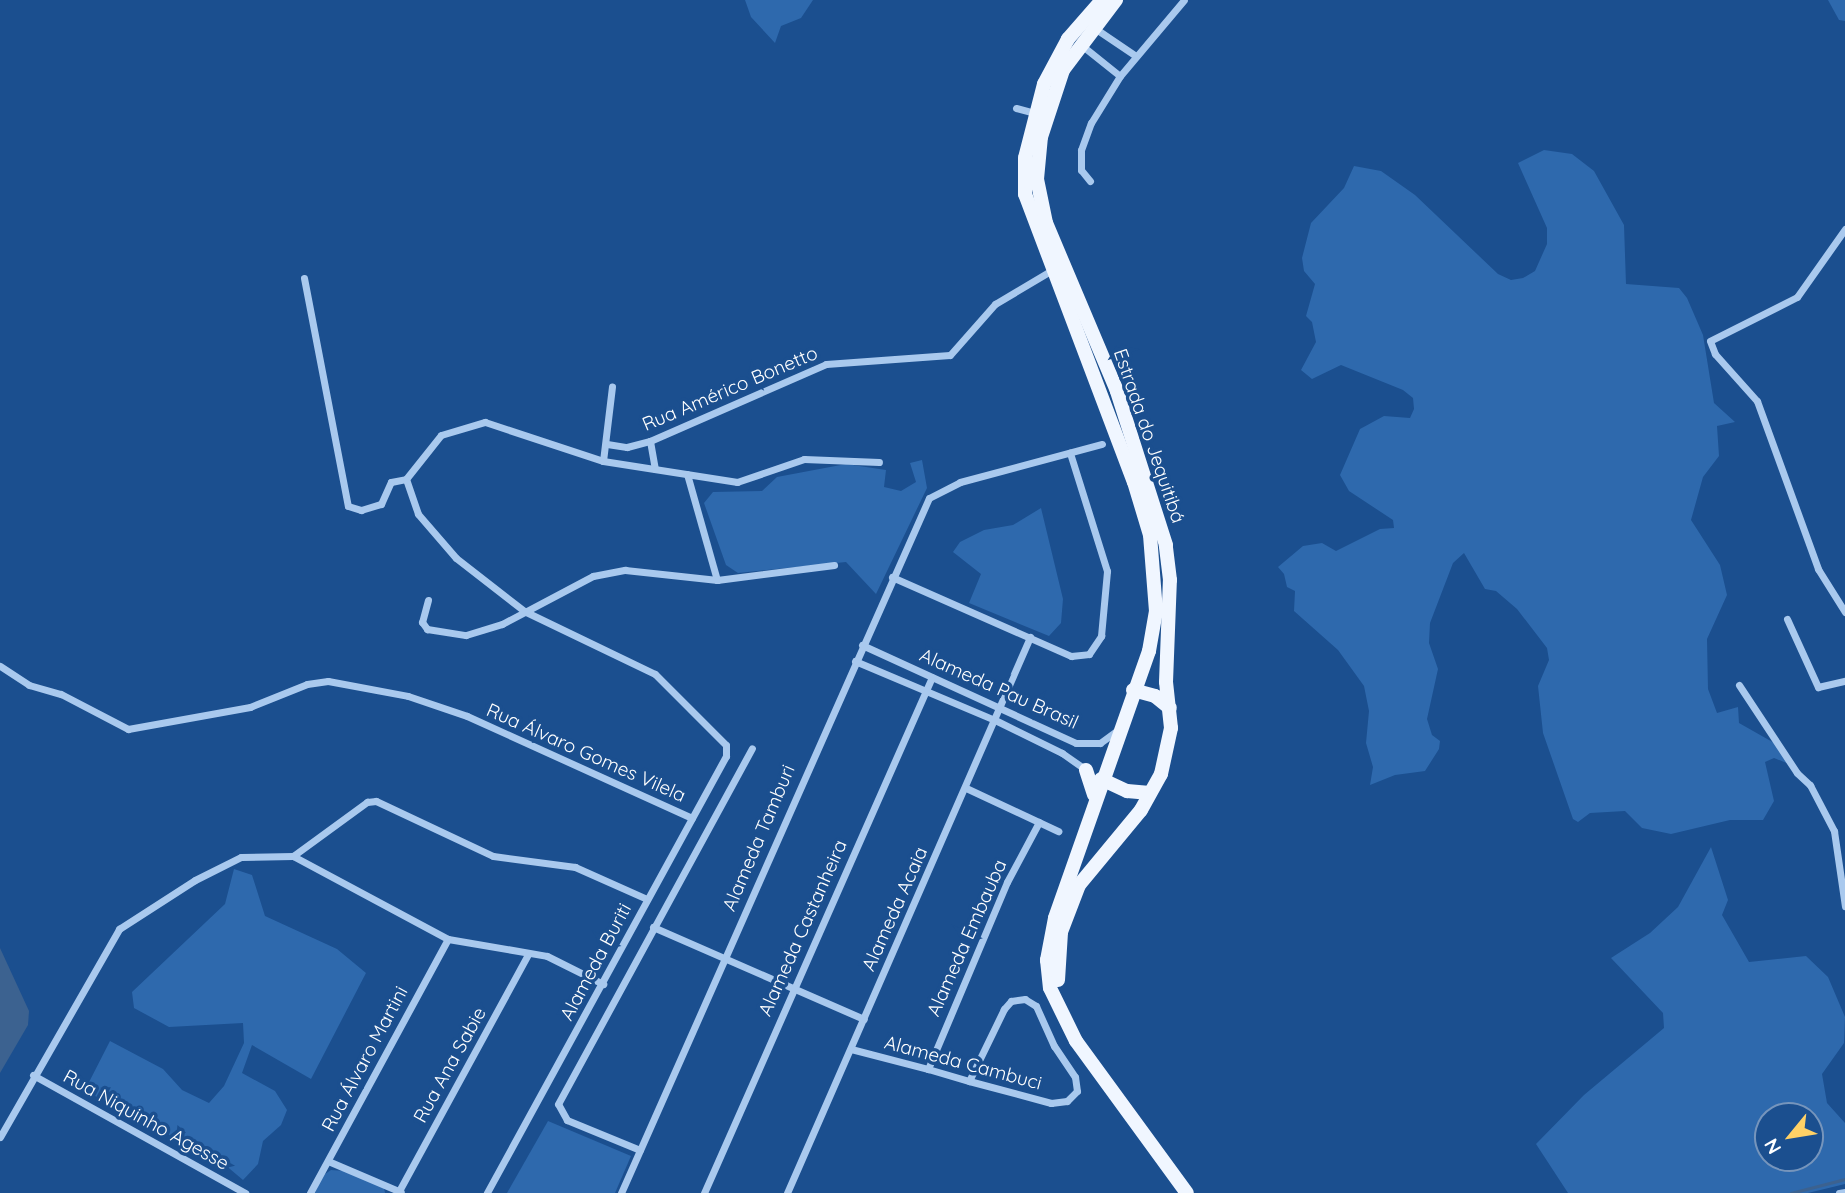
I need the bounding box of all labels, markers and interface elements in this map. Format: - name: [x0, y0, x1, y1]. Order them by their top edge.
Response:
- street label: Rua Américo Bonetto: [639, 342, 821, 436]
- street label: Estrada do Jequitibá: [1108, 346, 1190, 526]
- street label: Alameda Pau Brasil: [916, 644, 1082, 734]
- street label: Rua Álvaro Gomes Vilela: [483, 699, 689, 807]
- street label: Alameda Tamburi: [718, 761, 800, 915]
- street label: Alameda Castanheira: [754, 836, 852, 1020]
- street label: Alameda Acaia: [857, 843, 933, 975]
- street label: Alameda Embauba: [922, 856, 1012, 1020]
- street label: Alameda Buriti: [556, 899, 636, 1025]
- street label: Rua Álvaro Martini: [317, 982, 413, 1136]
- street label: Rua Ana Sabie: [409, 1003, 491, 1127]
- street label: Alameda Cambuci: [882, 1031, 1044, 1095]
- street label: Rua Niquinho Agesse: [59, 1065, 233, 1175]
- north arrow: [1754, 1102, 1824, 1172]
- text: N: [1759, 1134, 1786, 1159]

